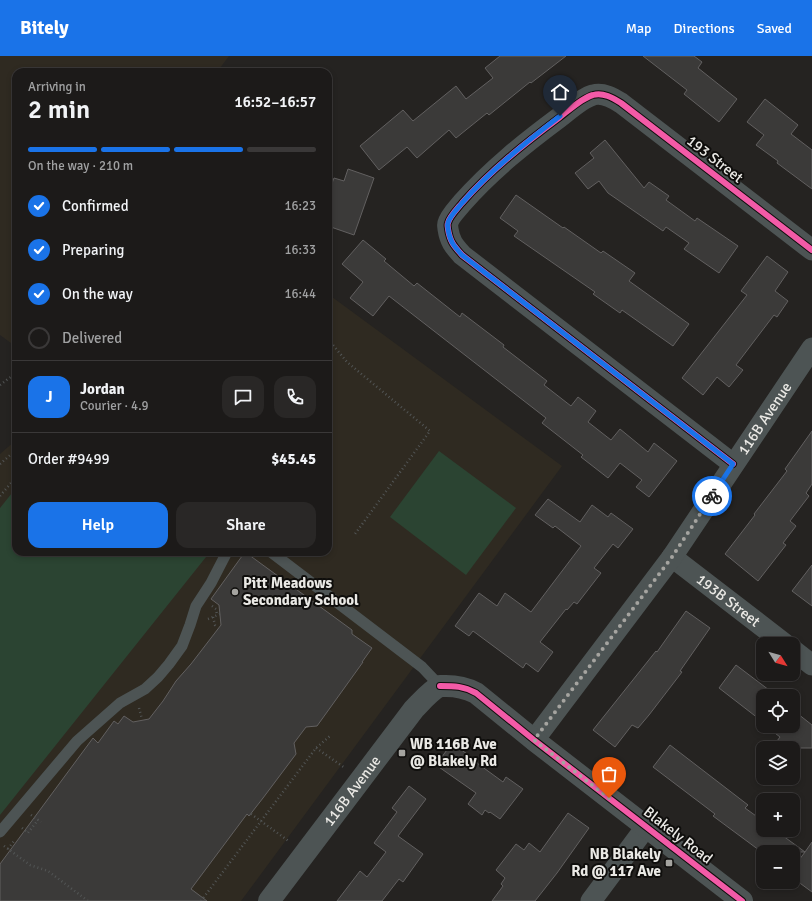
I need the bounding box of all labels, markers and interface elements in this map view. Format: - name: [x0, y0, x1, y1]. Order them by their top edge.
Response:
- text: Bitely: [20, 16, 69, 40]
- text: Map: [626, 20, 652, 37]
- text: Directions: [674, 20, 735, 37]
- text: Saved: [757, 20, 792, 37]
- pin: [543, 75, 577, 116]
- text: Arriving in: [28, 79, 86, 95]
- icon: home: [549, 81, 571, 103]
- text: 16:52–16:57: [235, 93, 316, 111]
- text: 2 min: [28, 94, 90, 126]
- street label: 193 Street: [683, 131, 747, 187]
- text: On the way · 210 m: [28, 158, 133, 174]
- icon: check: [28, 195, 50, 217]
- text: Confirmed: [62, 197, 129, 215]
- text: 16:23: [284, 198, 316, 214]
- icon: check: [28, 239, 50, 261]
- text: Preparing: [62, 241, 125, 259]
- text: 16:33: [284, 242, 316, 258]
- icon: check: [28, 283, 50, 305]
- text: On the way: [62, 285, 133, 303]
- text: 16:44: [284, 286, 316, 302]
- text: Delivered: [62, 329, 122, 347]
- button: chat: [222, 376, 264, 418]
- button: phone: [274, 376, 316, 418]
- street label: 116B Avenue: [734, 379, 796, 458]
- text: Jordan: [80, 380, 125, 398]
- text: J: [45, 388, 53, 406]
- text: Courier · 4.9: [80, 398, 149, 414]
- text: Order #9499: [28, 450, 110, 468]
- text: $45.45: [271, 450, 316, 468]
- courier: [692, 476, 732, 516]
- icon: bike: [701, 485, 723, 507]
- button: Help: [28, 502, 168, 548]
- button: Share: [176, 502, 316, 548]
- street label: 193B Street: [693, 570, 764, 631]
- place label: Pitt Meadows Secondary School: [243, 574, 359, 609]
- marker: Pitt Meadows Secondary School: [230, 587, 240, 597]
- north arrow: [756, 637, 800, 681]
- map controls: [756, 637, 800, 889]
- button: locate: [756, 689, 800, 733]
- place label: WB 116B Ave @ Blakely Rd: [410, 735, 497, 770]
- button: layers: [756, 741, 800, 785]
- marker: WB 116B Ave @ Blakely Rd: [397, 748, 407, 758]
- street label: 116B Avenue: [320, 752, 385, 830]
- pin: [592, 757, 626, 798]
- icon: bag: [598, 763, 620, 785]
- button: +: [756, 793, 800, 837]
- street label: Blakely Road: [640, 803, 716, 868]
- place label: NB Blakely Rd @ 117 Ave: [571, 845, 662, 880]
- button: −: [756, 845, 800, 889]
- marker: NB Blakely Rd @ 117 Ave: [664, 858, 674, 868]

